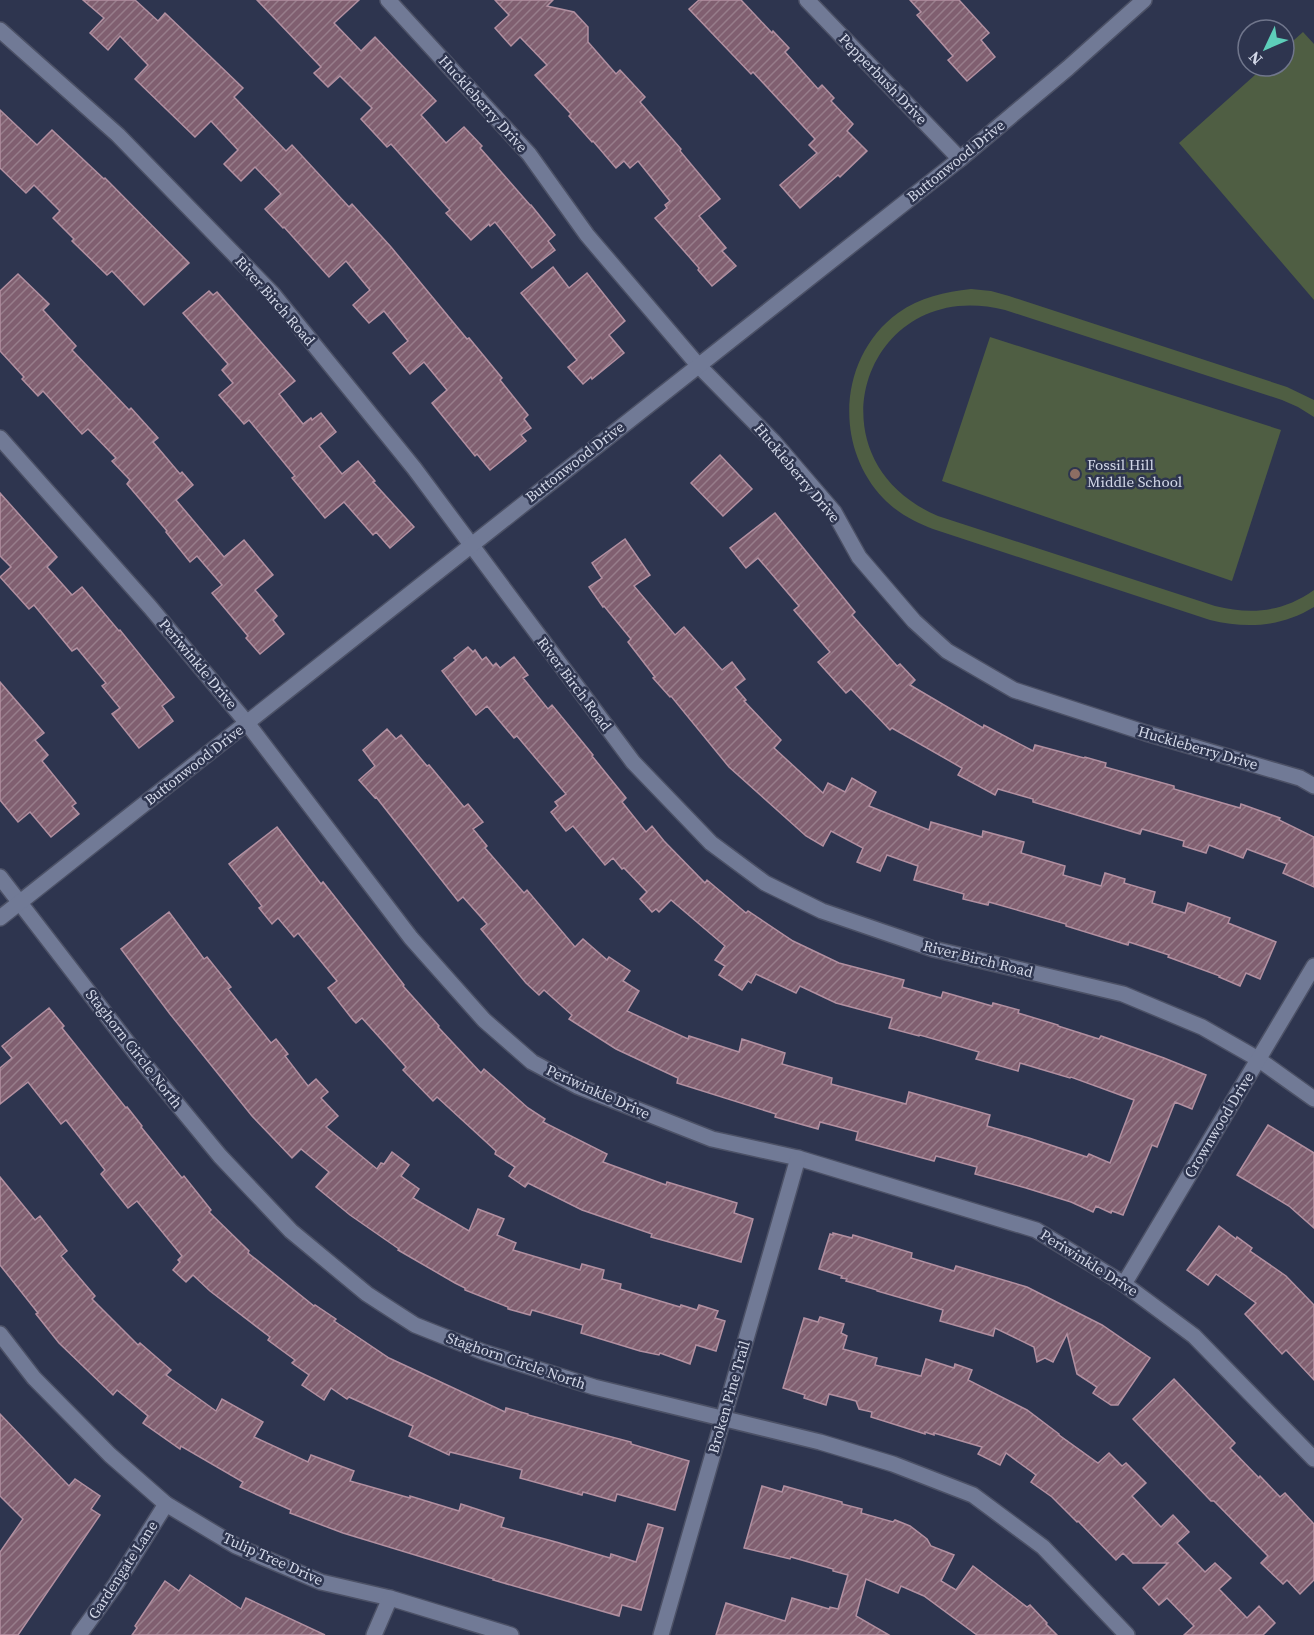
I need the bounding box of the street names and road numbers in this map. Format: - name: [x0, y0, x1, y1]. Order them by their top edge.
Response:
- street label: Pepperbush Drive: [834, 28, 933, 129]
- street label: Huckleberry Drive: [434, 51, 533, 157]
- street label: Buttonwood Drive: [902, 114, 1009, 207]
- street label: River Birch Road: [231, 251, 321, 350]
- street label: Buttonwood Drive: [521, 416, 629, 507]
- street label: Huckleberry Drive: [750, 418, 845, 527]
- street label: Periwinkle Drive: [154, 614, 243, 714]
- street label: River Birch Road: [532, 632, 617, 735]
- street label: Buttonwood Drive: [140, 719, 248, 810]
- street label: Huckleberry Drive: [1136, 720, 1261, 775]
- street label: River Birch Road: [921, 935, 1036, 982]
- street label: Staghorn Circle North: [81, 985, 188, 1113]
- street label: Periwinkle Drive: [543, 1059, 654, 1124]
- street label: Crownwood Drive: [1179, 1068, 1259, 1181]
- street label: Periwinkle Drive: [1036, 1224, 1143, 1301]
- street label: Staghorn Circle North: [444, 1327, 589, 1394]
- street label: Broken Pine Trail: [702, 1337, 755, 1456]
- street label: Gardengate Lane: [83, 1516, 163, 1623]
- street label: Tulip Tree Drive: [220, 1527, 327, 1590]

